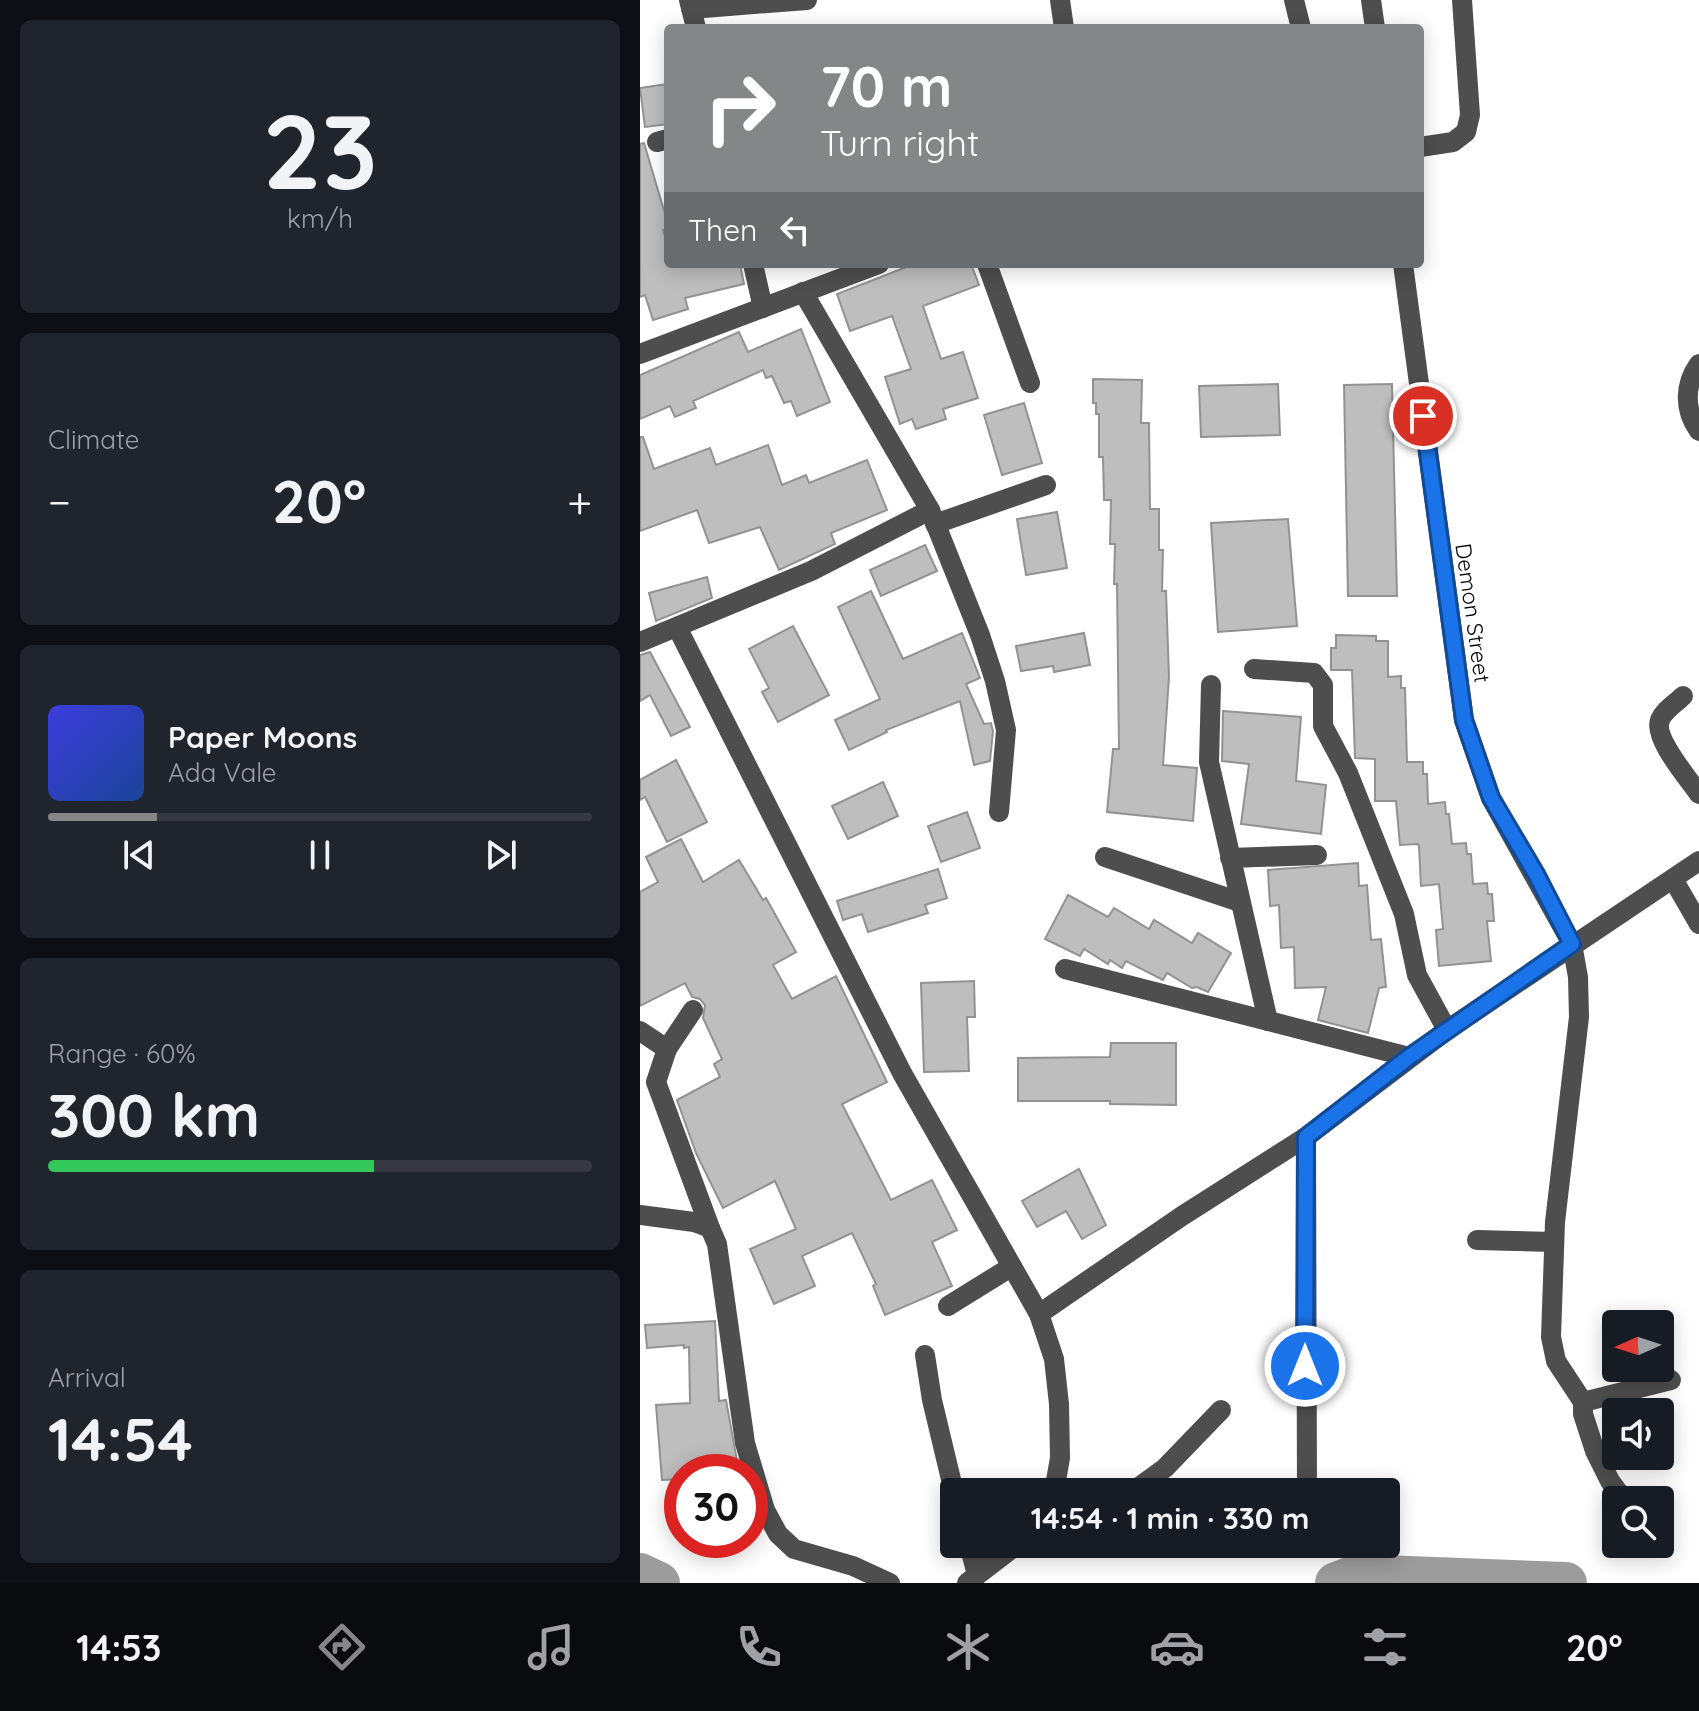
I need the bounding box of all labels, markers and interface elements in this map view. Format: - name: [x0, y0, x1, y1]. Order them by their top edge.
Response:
- text: 70 m: [820, 51, 952, 121]
- icon: right: [688, 56, 792, 160]
- text: 23: [262, 85, 378, 215]
- text: Turn right: [820, 120, 979, 165]
- text: km/h: [287, 202, 353, 235]
- icon: left: [773, 208, 817, 252]
- text: Then: [688, 211, 757, 249]
- pin: [1389, 382, 1457, 450]
- icon: arrive: [1401, 394, 1445, 438]
- text: Climate: [48, 423, 139, 456]
- text: 20°: [272, 463, 366, 538]
- text: −: [48, 474, 71, 529]
- text: +: [567, 474, 592, 529]
- street label: Demon Street: [1449, 541, 1497, 685]
- text: Paper Moons: [168, 718, 357, 756]
- text: Ada Vale: [168, 756, 277, 789]
- icon: previous: [117, 833, 161, 877]
- icon: pause: [298, 833, 342, 877]
- icon: next: [479, 833, 523, 877]
- text: Range · 60%: [48, 1037, 196, 1070]
- text: 300 km: [48, 1077, 260, 1152]
- north arrow: [1602, 1310, 1674, 1382]
- map controls: [1602, 1310, 1674, 1558]
- position arrow: [1263, 1324, 1347, 1408]
- text: Arrival: [48, 1361, 126, 1394]
- button: sound: [1602, 1398, 1674, 1470]
- text: 14:54: [48, 1401, 193, 1476]
- speed limit sign: 30: [664, 1454, 768, 1558]
- button: search: [1602, 1486, 1674, 1558]
- text: 14:54 · 1 min · 330 m: [1031, 1499, 1309, 1537]
- icon: directions: [314, 1619, 370, 1675]
- icon: music: [523, 1619, 579, 1675]
- icon: phone: [731, 1619, 787, 1675]
- icon: climate: [940, 1619, 996, 1675]
- icon: car: [1149, 1619, 1205, 1675]
- icon: filters: [1357, 1619, 1413, 1675]
- text: 14:53: [76, 1625, 161, 1670]
- text: 20°: [1566, 1625, 1623, 1670]

